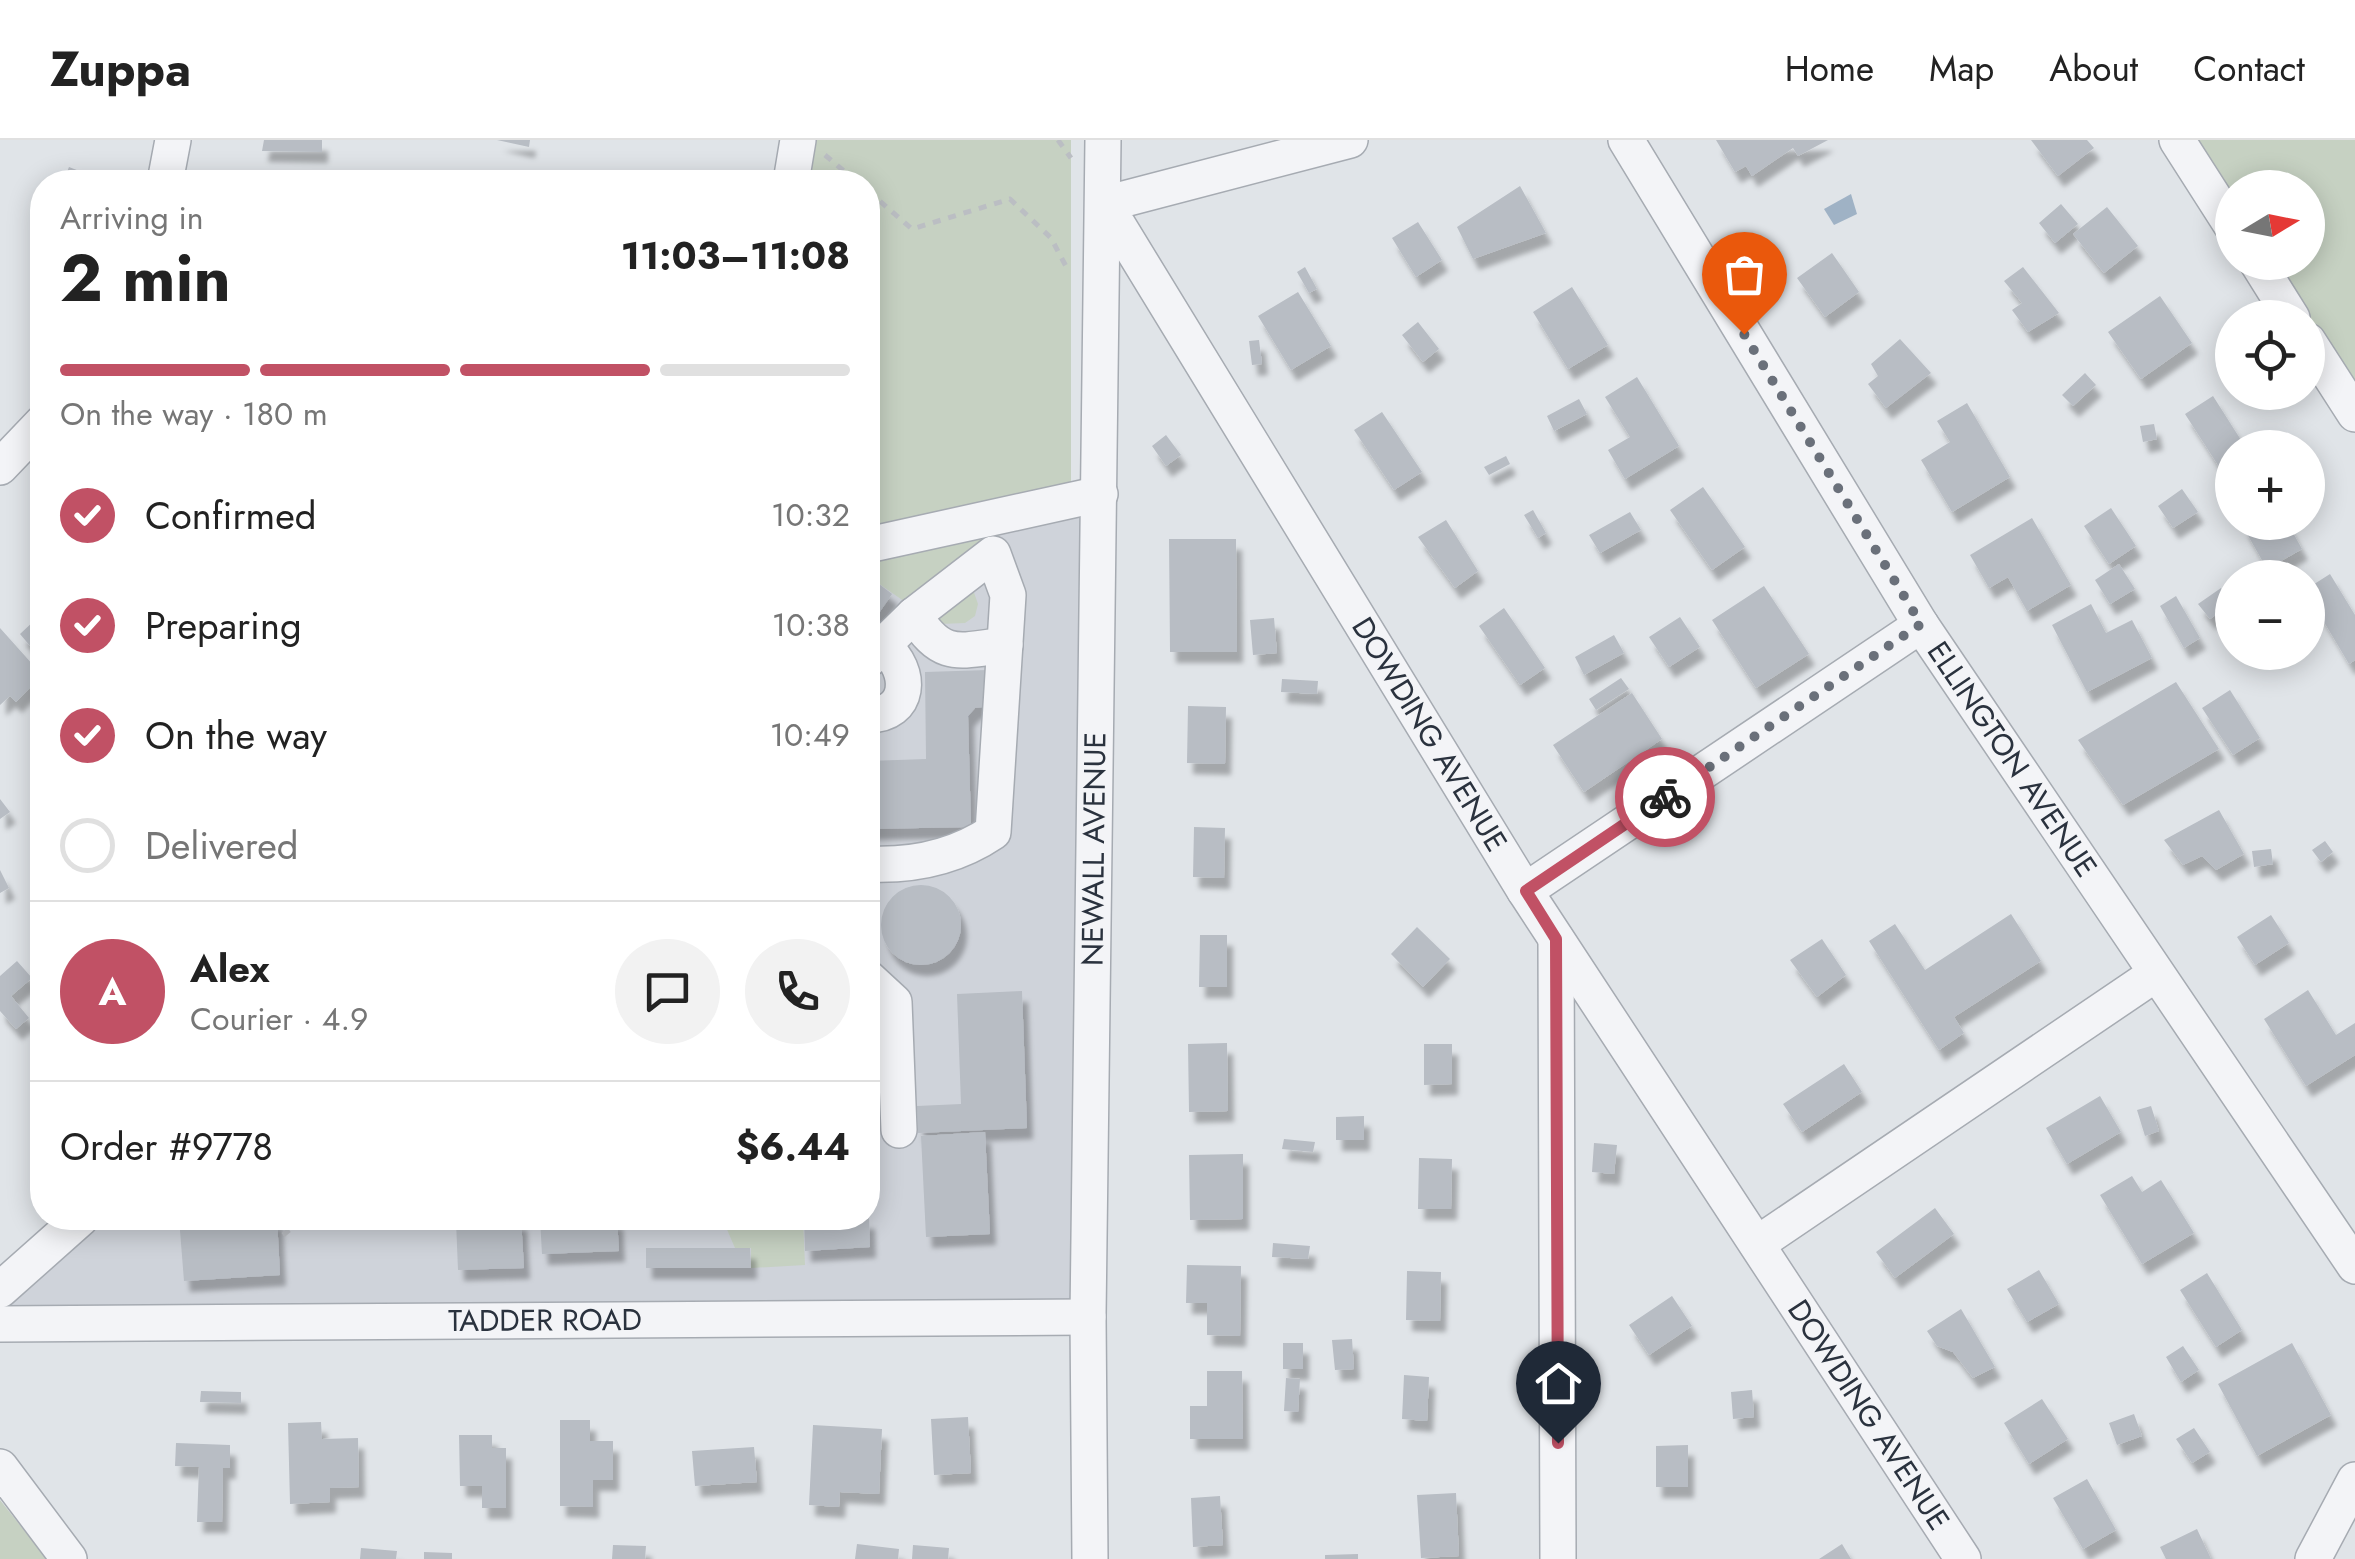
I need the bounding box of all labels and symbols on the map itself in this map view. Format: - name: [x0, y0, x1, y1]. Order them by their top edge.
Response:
- north arrow: [2215, 170, 2325, 280]
- pin: [1702, 232, 1787, 335]
- street label: DOWDING AVENUE: [1342, 609, 1518, 860]
- street label: ELLINGTON AVENUE: [1917, 633, 2108, 886]
- street label: NEWALL AVENUE: [1070, 732, 1116, 966]
- courier: [1615, 747, 1715, 847]
- street label: DOWDING AVENUE: [1778, 1291, 1960, 1538]
- street label: TADDER ROAD: [448, 1298, 642, 1342]
- pin: [1516, 1341, 1601, 1444]

